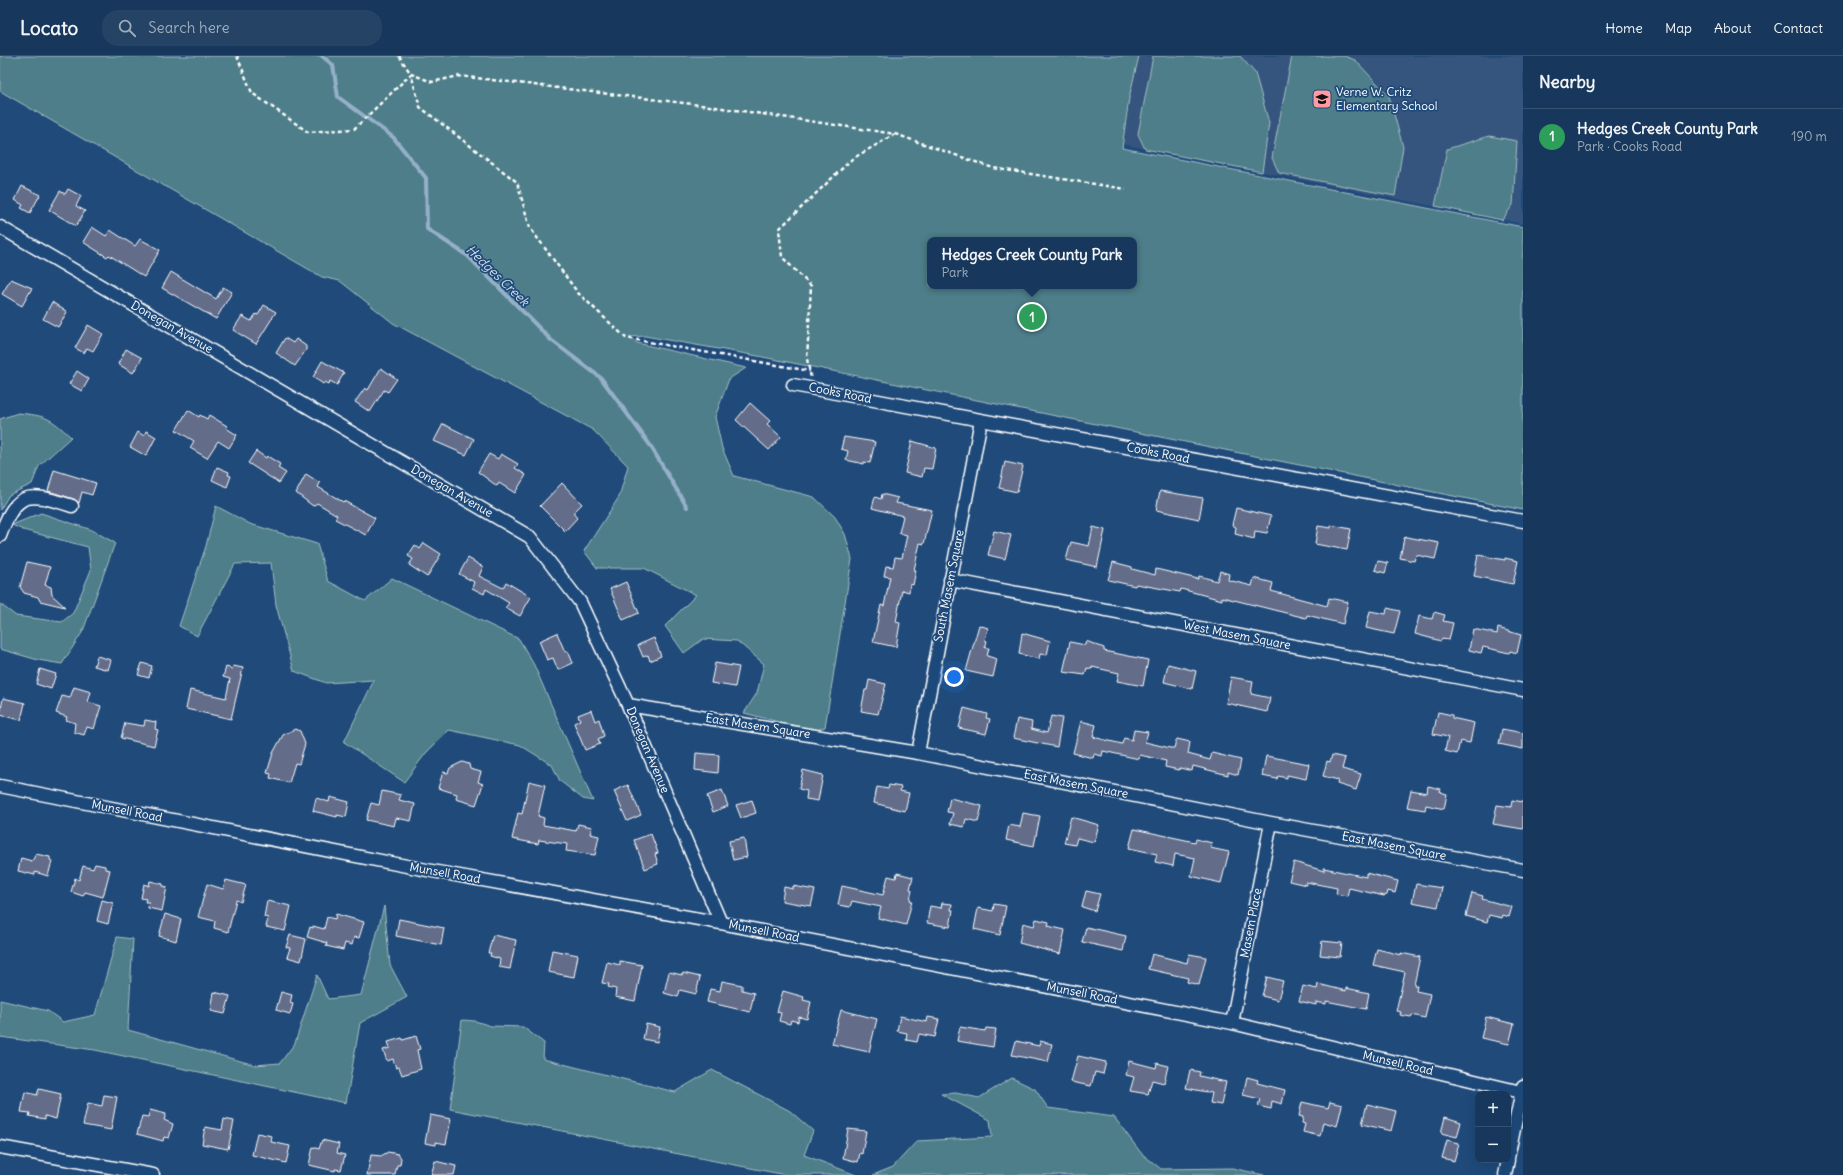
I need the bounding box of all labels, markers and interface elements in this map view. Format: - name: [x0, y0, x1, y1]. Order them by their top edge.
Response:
- search box: [102, 10, 382, 46]
- text: Locato: [20, 16, 78, 40]
- icon: search: [116, 17, 138, 39]
- text: Search here: [148, 18, 230, 37]
- text: Home: [1605, 19, 1643, 37]
- text: Map: [1665, 19, 1692, 37]
- text: About: [1714, 19, 1752, 37]
- text: Contact: [1774, 19, 1823, 37]
- text: Nearby: [1539, 71, 1595, 93]
- place label: Verne W. Critz Elementary School: [1336, 84, 1437, 113]
- school or university icon: Verne W. Critz Elementary School: [1311, 88, 1333, 110]
- text: Hedges Creek County Park: [1577, 119, 1758, 138]
- text: 1: [1549, 128, 1555, 145]
- text: 190 m: [1791, 128, 1827, 145]
- text: Park · Cooks Road: [1577, 138, 1682, 155]
- popup: [927, 237, 1137, 289]
- water label: Hedges Creek: [463, 241, 534, 311]
- text: Hedges Creek County Park: [942, 245, 1122, 264]
- text: Park: [942, 264, 968, 281]
- street label: Donegan Avenue: [129, 297, 216, 356]
- pin: 1: [1019, 302, 1045, 332]
- street label: Cooks Road: [807, 379, 873, 406]
- street label: Cooks Road: [1125, 439, 1191, 466]
- street label: Donegan Avenue: [409, 461, 496, 520]
- street label: South Masem Square: [930, 528, 967, 643]
- street label: West Masem Square: [1182, 617, 1292, 652]
- your location: [944, 667, 964, 687]
- street label: Donegan Avenue: [624, 704, 673, 795]
- street label: East Masem Square: [705, 710, 812, 741]
- street label: East Masem Square: [1023, 766, 1130, 801]
- street label: Munsell Road: [90, 796, 164, 825]
- street label: East Masem Square: [1341, 828, 1448, 863]
- street label: Munsell Road: [408, 859, 482, 886]
- street label: Masem Place: [1236, 887, 1265, 959]
- street label: Munsell Road: [727, 916, 801, 945]
- street label: Munsell Road: [1045, 978, 1119, 1007]
- street label: Munsell Road: [1361, 1047, 1435, 1078]
- map controls: [1475, 1091, 1511, 1163]
- button: +: [1475, 1091, 1511, 1127]
- button: −: [1475, 1127, 1511, 1163]

